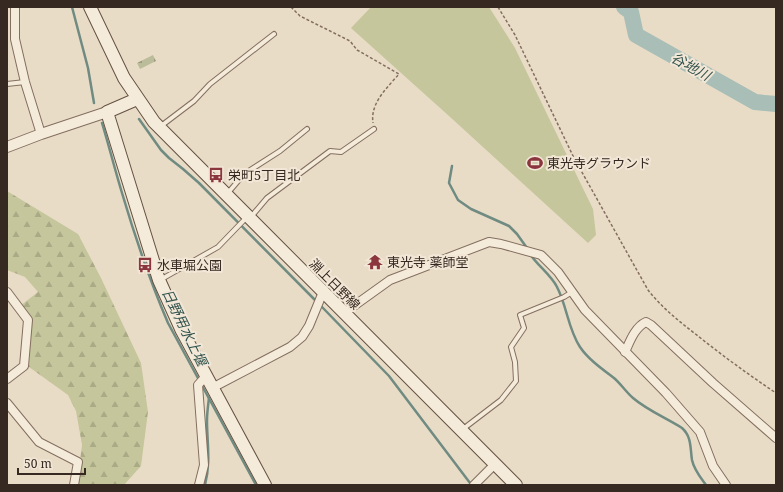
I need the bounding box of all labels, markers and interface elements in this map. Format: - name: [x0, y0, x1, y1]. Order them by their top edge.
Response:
- water label: 谷地川: [668, 48, 716, 85]
- sports icon: 東光寺グラウンド: [526, 154, 544, 172]
- place label: 東光寺グラウンド: [547, 154, 651, 172]
- bus stop icon: 栄町5丁目北: [207, 166, 225, 184]
- place label: 栄町5丁目北: [228, 166, 300, 184]
- temple icon: 東光寺 薬師堂: [366, 253, 384, 271]
- place label: 東光寺 薬師堂: [387, 253, 468, 271]
- street label: 淵上日野線: [306, 255, 364, 313]
- bus stop icon: 水車堀公園: [136, 256, 154, 274]
- place label: 水車堀公園: [157, 256, 222, 274]
- water label: 日野用水上堰: [158, 285, 213, 372]
- scale bar: [18, 450, 85, 476]
- text: 50 m: [24, 455, 52, 472]

